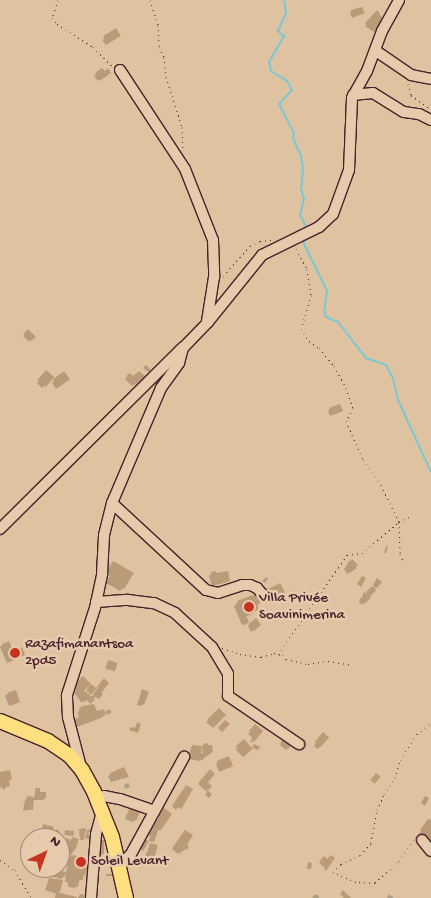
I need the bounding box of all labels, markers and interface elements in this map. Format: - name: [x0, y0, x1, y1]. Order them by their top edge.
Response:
- place label: Villa Privée Soavinimerina: [259, 589, 345, 624]
- marker: Villa Privée Soavinimerina: [243, 601, 255, 613]
- place label: Razafimanantsoa 2pd5: [25, 635, 133, 670]
- marker: Razafimanantsoa 2pd5: [9, 647, 21, 659]
- north arrow: [20, 828, 70, 878]
- text: N: [46, 833, 64, 852]
- place label: Soleil Levant: [91, 853, 168, 871]
- marker: Soleil Levant: [75, 856, 87, 868]

